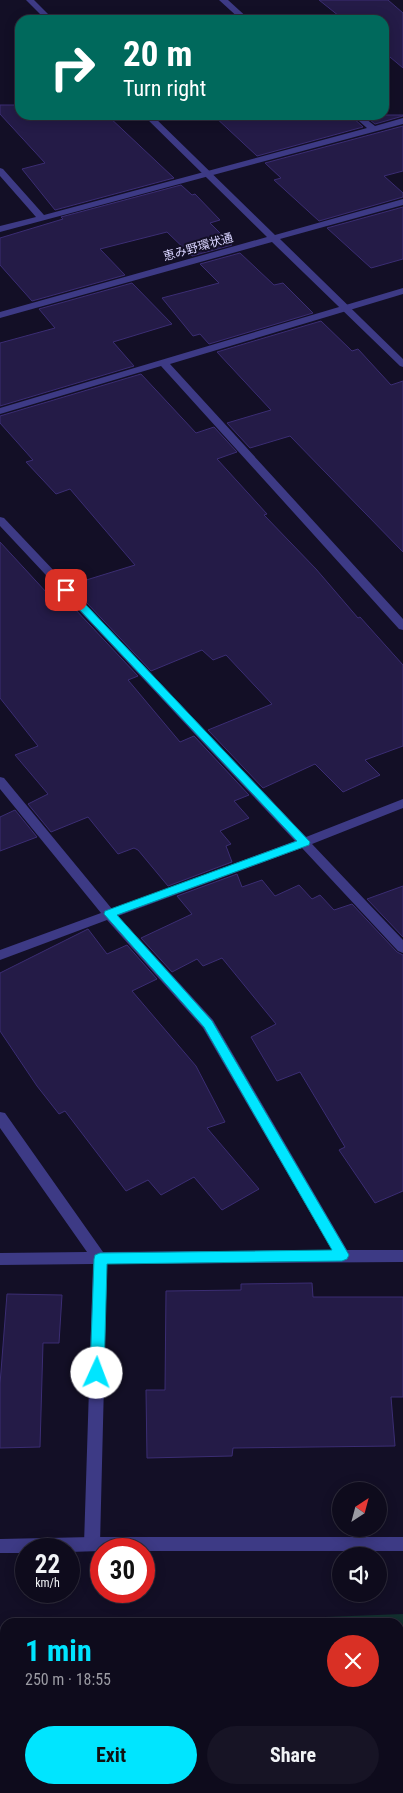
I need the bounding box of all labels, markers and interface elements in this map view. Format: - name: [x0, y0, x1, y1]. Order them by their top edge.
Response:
- text: 20 m: [123, 34, 192, 75]
- icon: right: [40, 35, 105, 100]
- text: Turn right: [123, 76, 206, 101]
- street label: 恵み野環状通: [161, 230, 235, 264]
- pin: [45, 569, 87, 611]
- icon: arrive: [52, 576, 80, 604]
- position arrow: [70, 1346, 122, 1398]
- north arrow: [332, 1482, 388, 1538]
- map controls: [332, 1482, 387, 1602]
- speed limit sign: 30: [90, 1538, 155, 1603]
- button: sound: [332, 1547, 387, 1602]
- text: 22: [35, 1550, 60, 1579]
- text: km/h: [35, 1576, 60, 1590]
- text: 1 min: [25, 1633, 92, 1668]
- button: close: [327, 1635, 379, 1687]
- text: 250 m · 18:55: [25, 1670, 111, 1689]
- button: Exit: [25, 1726, 197, 1784]
- button: Share: [207, 1726, 379, 1784]

